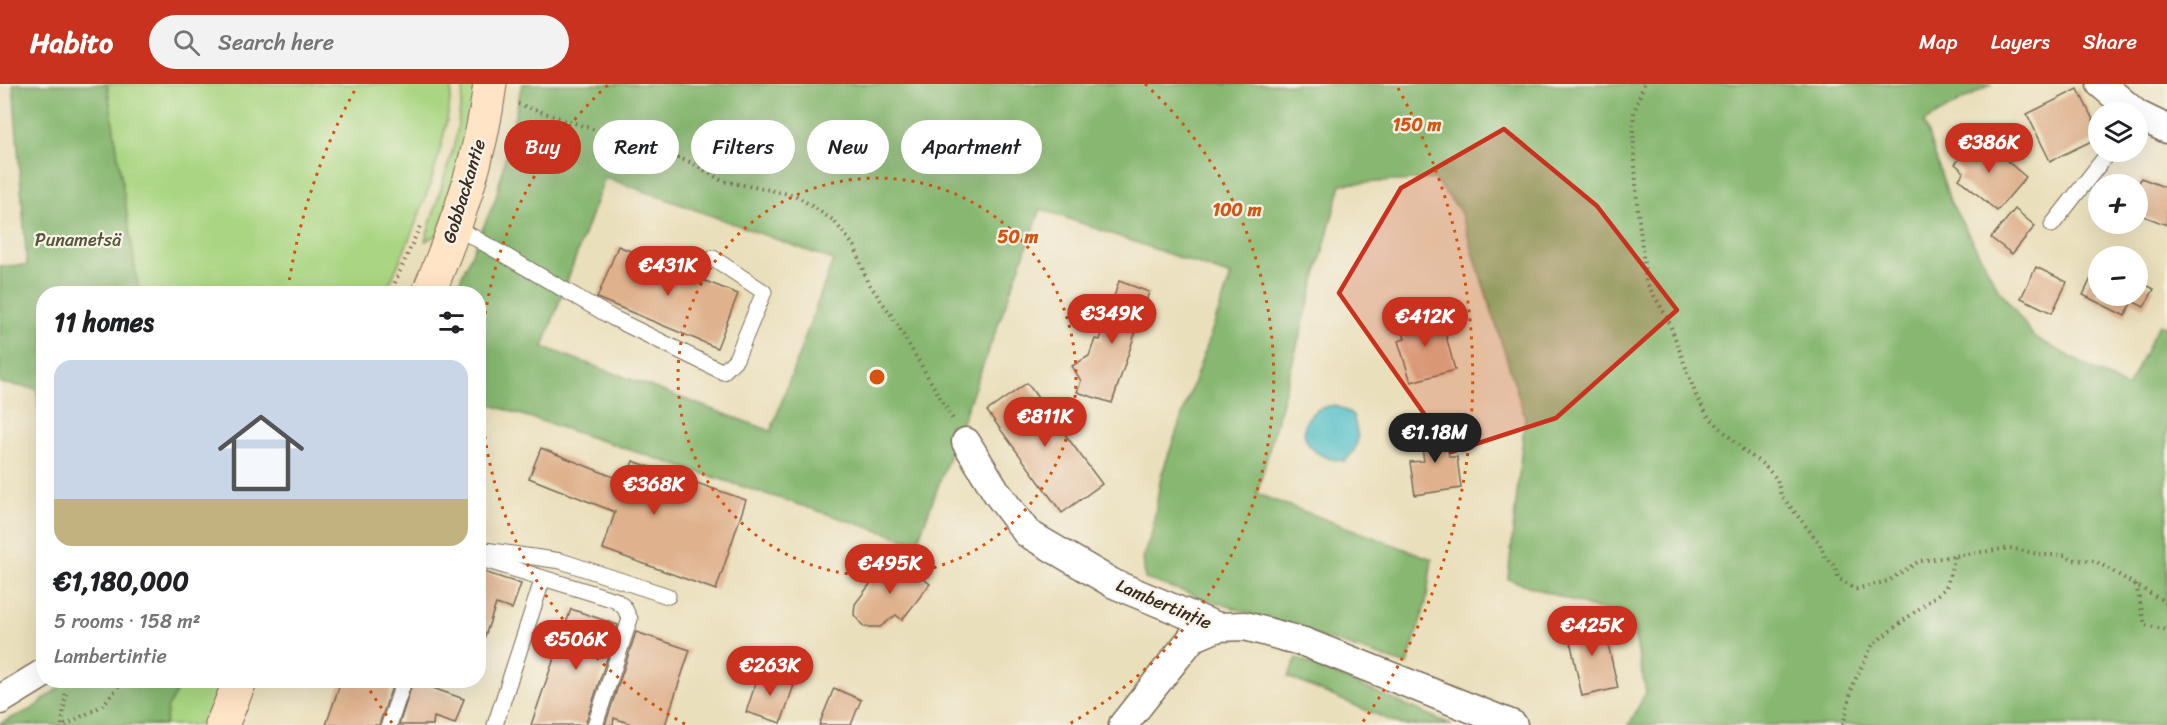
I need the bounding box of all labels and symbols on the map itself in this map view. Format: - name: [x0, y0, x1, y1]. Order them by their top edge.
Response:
- text: 150 m: [1393, 109, 1441, 141]
- pin: €386K: [1947, 123, 2031, 174]
- street label: Gobbackantie: [433, 135, 495, 247]
- text: 100 m: [1213, 194, 1262, 226]
- text: 50 m: [998, 221, 1039, 253]
- park label: Punametsä: [35, 224, 122, 256]
- pin: €431K: [626, 246, 710, 297]
- pin: €349K: [1070, 294, 1154, 345]
- pin: €412K: [1383, 297, 1467, 348]
- centre of rings: [867, 367, 887, 387]
- pin: €811K: [1003, 397, 1087, 448]
- pin: €1.18M: [1386, 413, 1484, 464]
- pin: €368K: [612, 465, 696, 516]
- pin: €495K: [848, 544, 932, 595]
- street label: Lambertintie: [1111, 569, 1217, 639]
- pin: €425K: [1550, 606, 1634, 657]
- pin: €506K: [534, 620, 618, 671]
- pin: €263K: [728, 646, 812, 697]

